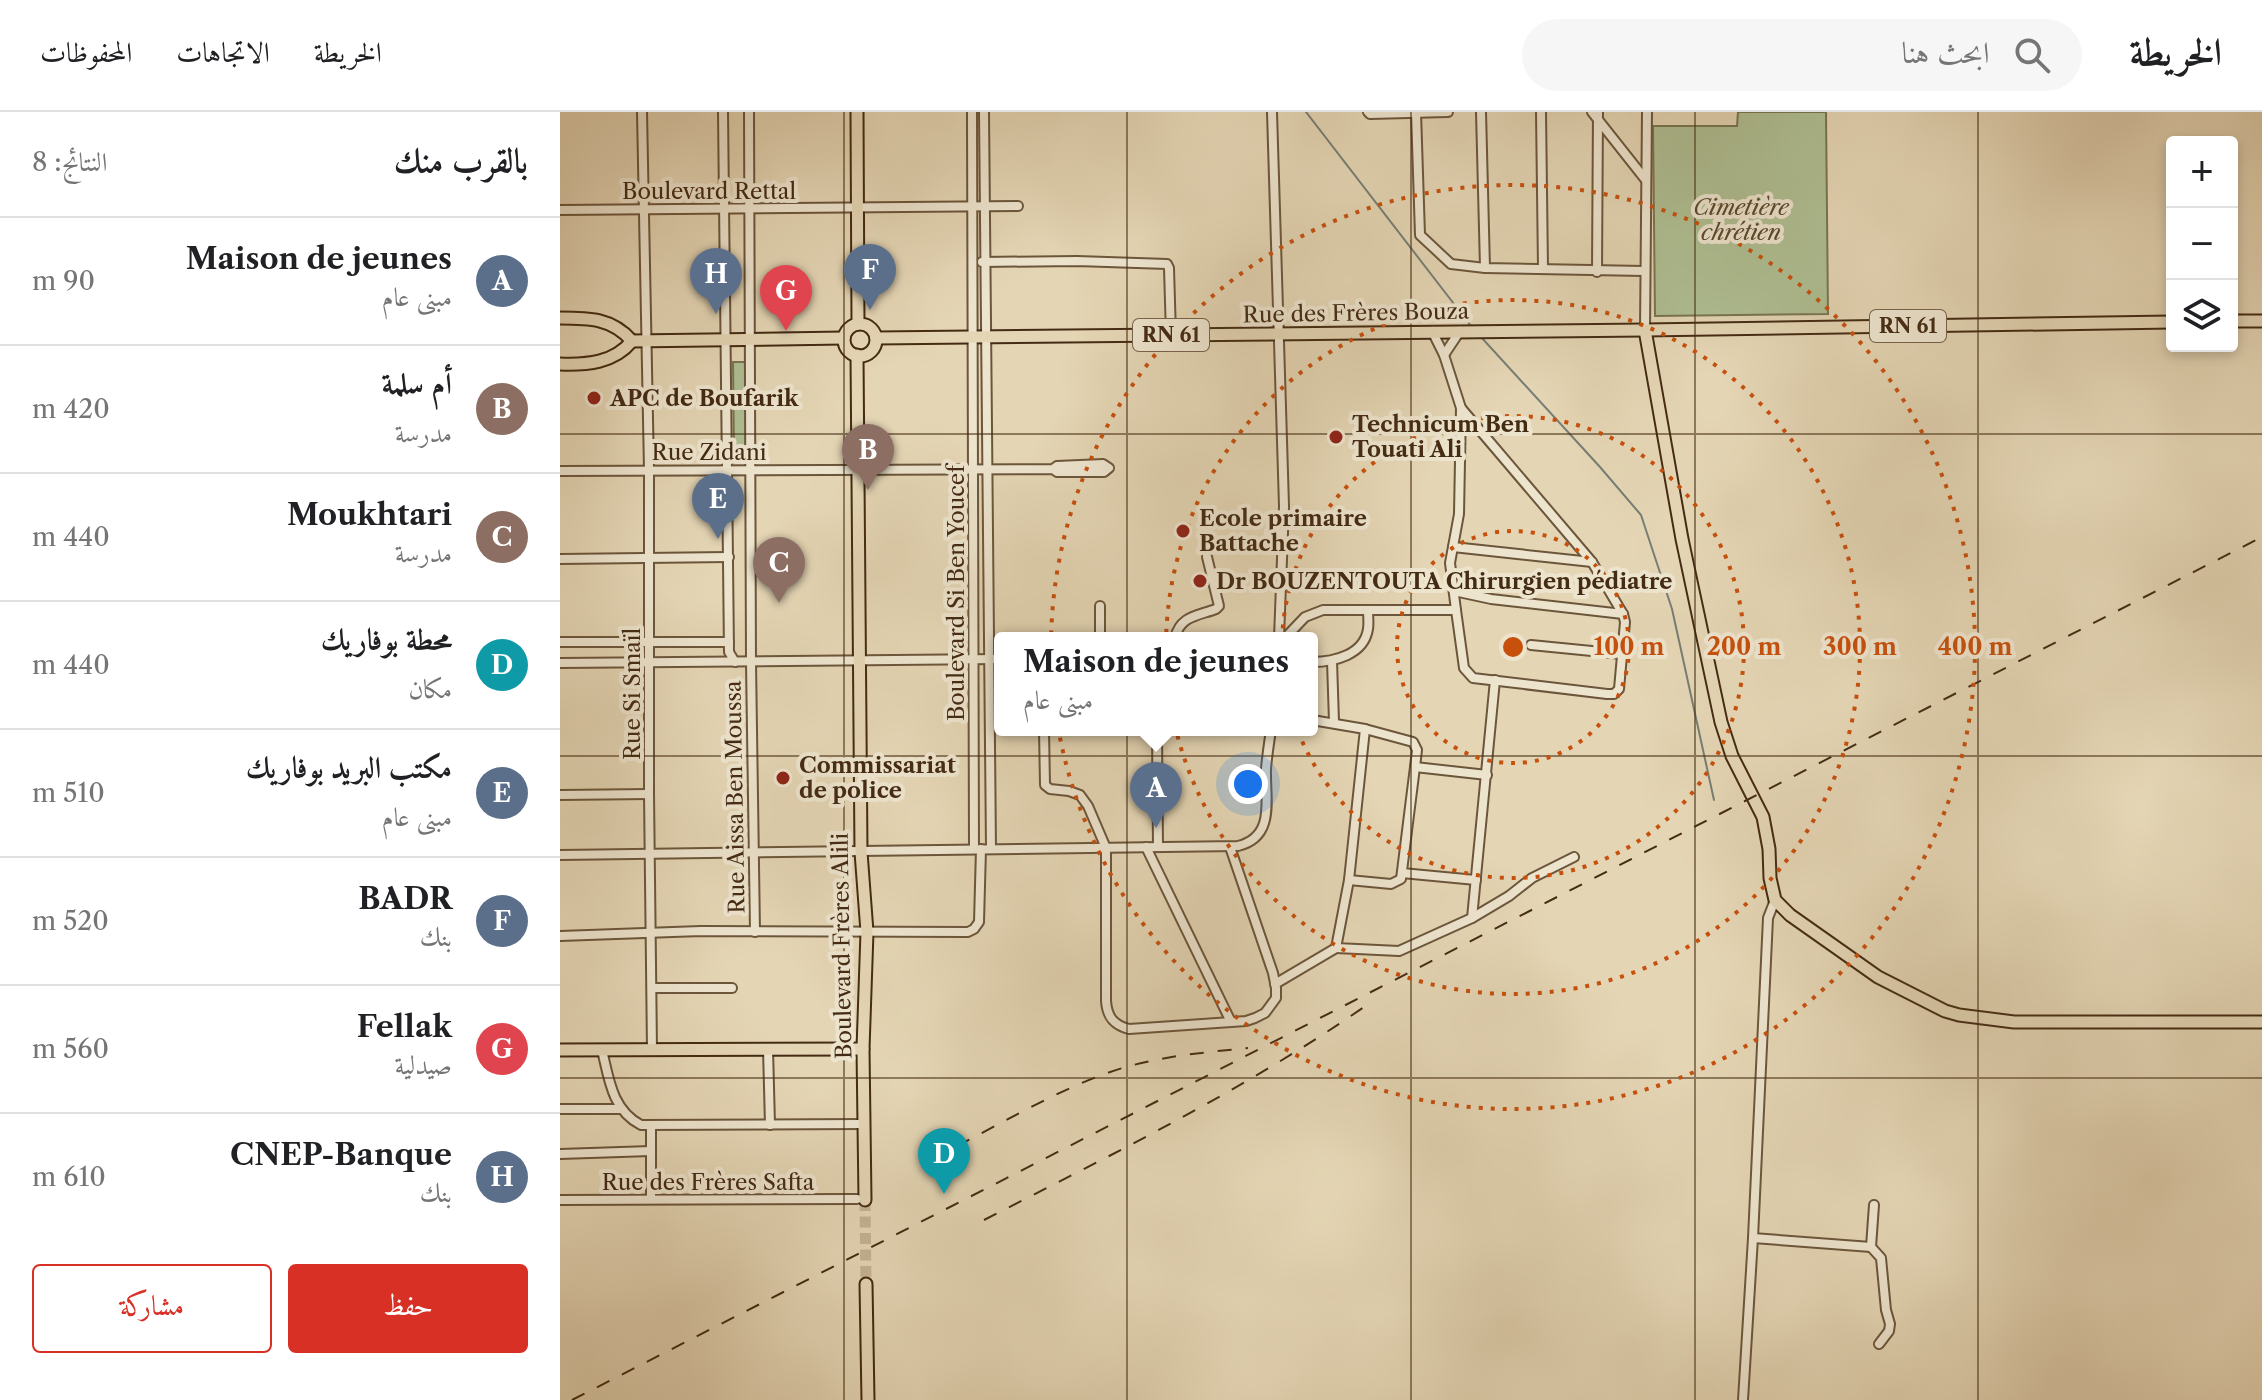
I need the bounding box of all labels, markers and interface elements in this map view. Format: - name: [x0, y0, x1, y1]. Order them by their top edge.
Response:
- search box: [1522, 19, 2082, 91]
- text: الخريطة: [2130, 28, 2222, 75]
- icon: search: [2010, 33, 2054, 77]
- text: ابحث هنا: [1902, 34, 1990, 71]
- text: المحفوظات: [40, 35, 132, 69]
- text: الاتجاهات: [176, 35, 270, 69]
- text: الخريطة: [314, 35, 382, 69]
- map controls: [2166, 136, 2238, 352]
- button: +: [2166, 136, 2238, 208]
- text: بالقرب منك: [394, 139, 528, 181]
- text: النتائج: 8: [32, 146, 107, 178]
- street label: Boulevard Rettal: [622, 178, 796, 205]
- park label: Cimetière chrétien: [1693, 194, 1790, 246]
- button: −: [2166, 208, 2238, 280]
- text: Maison de jeunes: [186, 240, 452, 277]
- pin: F: [844, 244, 896, 310]
- pin: H: [690, 248, 742, 314]
- text: 90 m: [32, 265, 95, 297]
- text: A: [492, 265, 512, 297]
- pin: G: [760, 265, 812, 331]
- button: layers: [2166, 280, 2238, 352]
- text: مبنى عام: [382, 281, 452, 313]
- street label: Rue des Frères Bouza: [1242, 298, 1470, 328]
- road number: RN 61: [1870, 310, 1946, 342]
- road number: RN 61: [1133, 319, 1209, 351]
- text: أم سلمة: [381, 365, 452, 402]
- place label: APC de Boufarik: [609, 385, 799, 412]
- marker: APC de Boufarik: [585, 389, 603, 407]
- text: 420 m: [32, 393, 110, 425]
- text: B: [492, 393, 512, 425]
- place label: Technicum Ben Touati Ali: [1352, 411, 1529, 463]
- text: مدرسة: [395, 417, 452, 449]
- pin: B: [842, 424, 894, 490]
- marker: Technicum Ben Touati Ali: [1327, 428, 1345, 446]
- street label: Rue Zidani: [652, 439, 767, 466]
- street label: Boulevard Si Ben Youcef: [943, 462, 970, 721]
- pin: E: [692, 473, 744, 539]
- text: Moukhtari: [287, 496, 452, 533]
- place label: Ecole primaire Battache: [1199, 505, 1367, 557]
- text: 440 m: [32, 521, 110, 553]
- text: C: [492, 521, 512, 553]
- marker: Ecole primaire Battache: [1174, 522, 1192, 540]
- text: مدرسة: [395, 537, 452, 569]
- pin: C: [753, 537, 805, 603]
- place label: Dr BOUZENTOUTA Chirurgien pédiatre: [1216, 568, 1672, 595]
- marker: Dr BOUZENTOUTA Chirurgien pédiatre: [1191, 572, 1209, 590]
- text: محطة بوفاريك: [321, 621, 452, 658]
- street label: Rue Si Smaïl: [619, 628, 646, 760]
- popup: [994, 632, 1318, 736]
- text: 100 m: [1593, 632, 1665, 661]
- text: 200 m: [1707, 632, 1781, 661]
- text: 300 m: [1823, 632, 1897, 661]
- text: 400 m: [1938, 632, 2012, 661]
- centre of rings: [1499, 633, 1527, 661]
- text: Maison de jeunes: [1023, 643, 1289, 680]
- text: 440 m: [32, 649, 110, 681]
- text: D: [491, 649, 513, 681]
- text: مكان: [408, 673, 452, 705]
- street label: Rue Aissa Ben Moussa: [719, 680, 751, 914]
- text: مبنى عام: [1023, 684, 1093, 716]
- text: مكتب البريد بوفاريك: [246, 749, 452, 786]
- place label: Commissariat de police: [799, 752, 956, 804]
- pin: A: [1130, 762, 1182, 828]
- your location: [1228, 764, 1268, 804]
- marker: Commissariat de police: [774, 769, 792, 787]
- text: 510 m: [32, 777, 105, 809]
- text: E: [493, 777, 511, 809]
- text: مبنى عام: [382, 801, 452, 833]
- street label: Boulevard Frères Alili: [827, 832, 857, 1059]
- text: BADR: [358, 880, 452, 917]
- text: 520 m: [32, 905, 109, 937]
- text: F: [493, 905, 511, 937]
- text: بنك: [420, 921, 452, 953]
- text: Fellak: [357, 1008, 452, 1045]
- text: 560 m: [32, 1033, 109, 1065]
- text: G: [491, 1033, 513, 1065]
- text: صيدلية: [395, 1049, 452, 1081]
- pin: D: [918, 1128, 970, 1194]
- text: CNEP-Banque: [230, 1136, 452, 1173]
- text: 610 m: [32, 1161, 106, 1193]
- text: H: [490, 1161, 514, 1193]
- street label: Rue des Frères Safta: [602, 1169, 815, 1196]
- text: بنك: [420, 1177, 452, 1209]
- button: مشاركة: [32, 1264, 272, 1353]
- button: حفظ: [288, 1264, 528, 1353]

